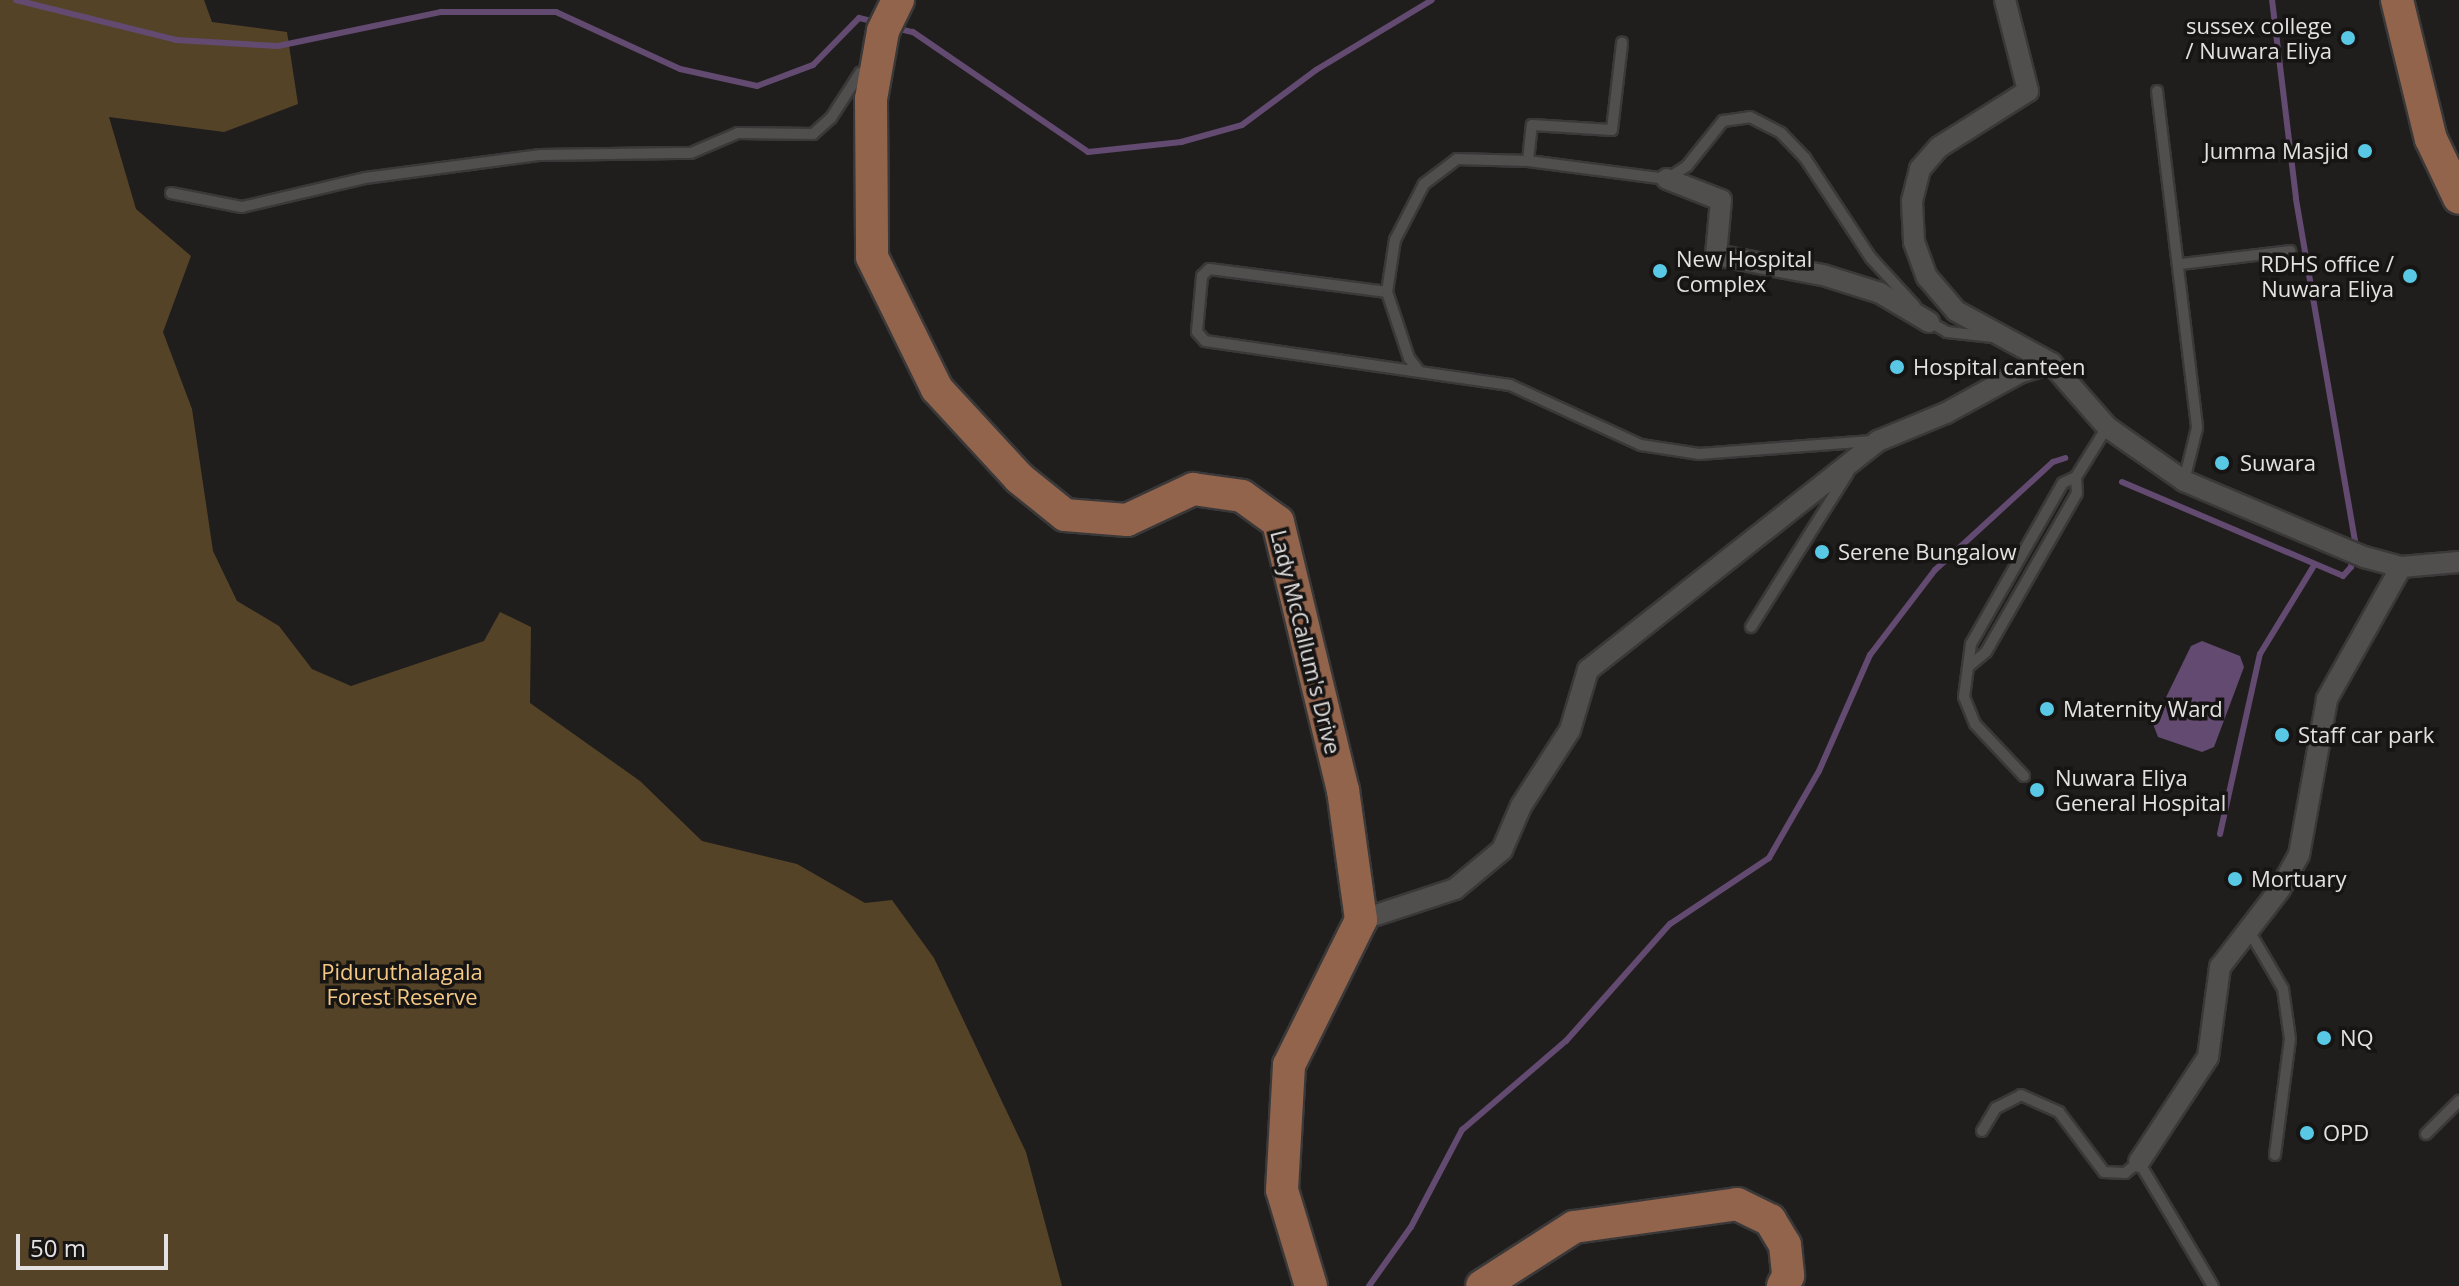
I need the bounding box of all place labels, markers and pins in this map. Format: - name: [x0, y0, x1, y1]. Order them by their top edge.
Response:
- place label: sussex college / Nuwara Eliya: [2185, 12, 2332, 64]
- marker: sussex college / Nuwara Eliya: [2339, 29, 2357, 47]
- place label: Jumma Masjid: [2204, 138, 2349, 164]
- marker: Jumma Masjid: [2356, 142, 2374, 160]
- place label: New Hospital Complex: [1676, 245, 1812, 296]
- place label: RDHS office / Nuwara Eliya: [2260, 250, 2394, 302]
- marker: New Hospital Complex: [1651, 262, 1669, 280]
- marker: RDHS office / Nuwara Eliya: [2401, 267, 2419, 285]
- place label: Hospital canteen: [1913, 354, 2086, 380]
- marker: Hospital canteen: [1888, 358, 1906, 376]
- place label: Suwara: [2240, 450, 2316, 476]
- marker: Suwara: [2211, 452, 2233, 474]
- place label: Serene Bungalow: [1838, 539, 2017, 565]
- marker: Serene Bungalow: [1813, 543, 1831, 561]
- place label: Maternity Ward: [2063, 696, 2223, 722]
- marker: Maternity Ward: [2038, 700, 2056, 718]
- place label: Staff car park: [2298, 722, 2434, 748]
- marker: Staff car park: [2273, 726, 2291, 744]
- place label: Nuwara Eliya General Hospital: [2055, 764, 2226, 816]
- marker: Nuwara Eliya General Hospital: [2026, 779, 2048, 801]
- place label: Mortuary: [2251, 866, 2347, 892]
- marker: Mortuary: [2226, 870, 2244, 888]
- place label: NQ: [2340, 1025, 2374, 1051]
- marker: NQ: [2315, 1029, 2333, 1047]
- place label: OPD: [2323, 1120, 2369, 1146]
- marker: OPD: [2298, 1124, 2316, 1142]

